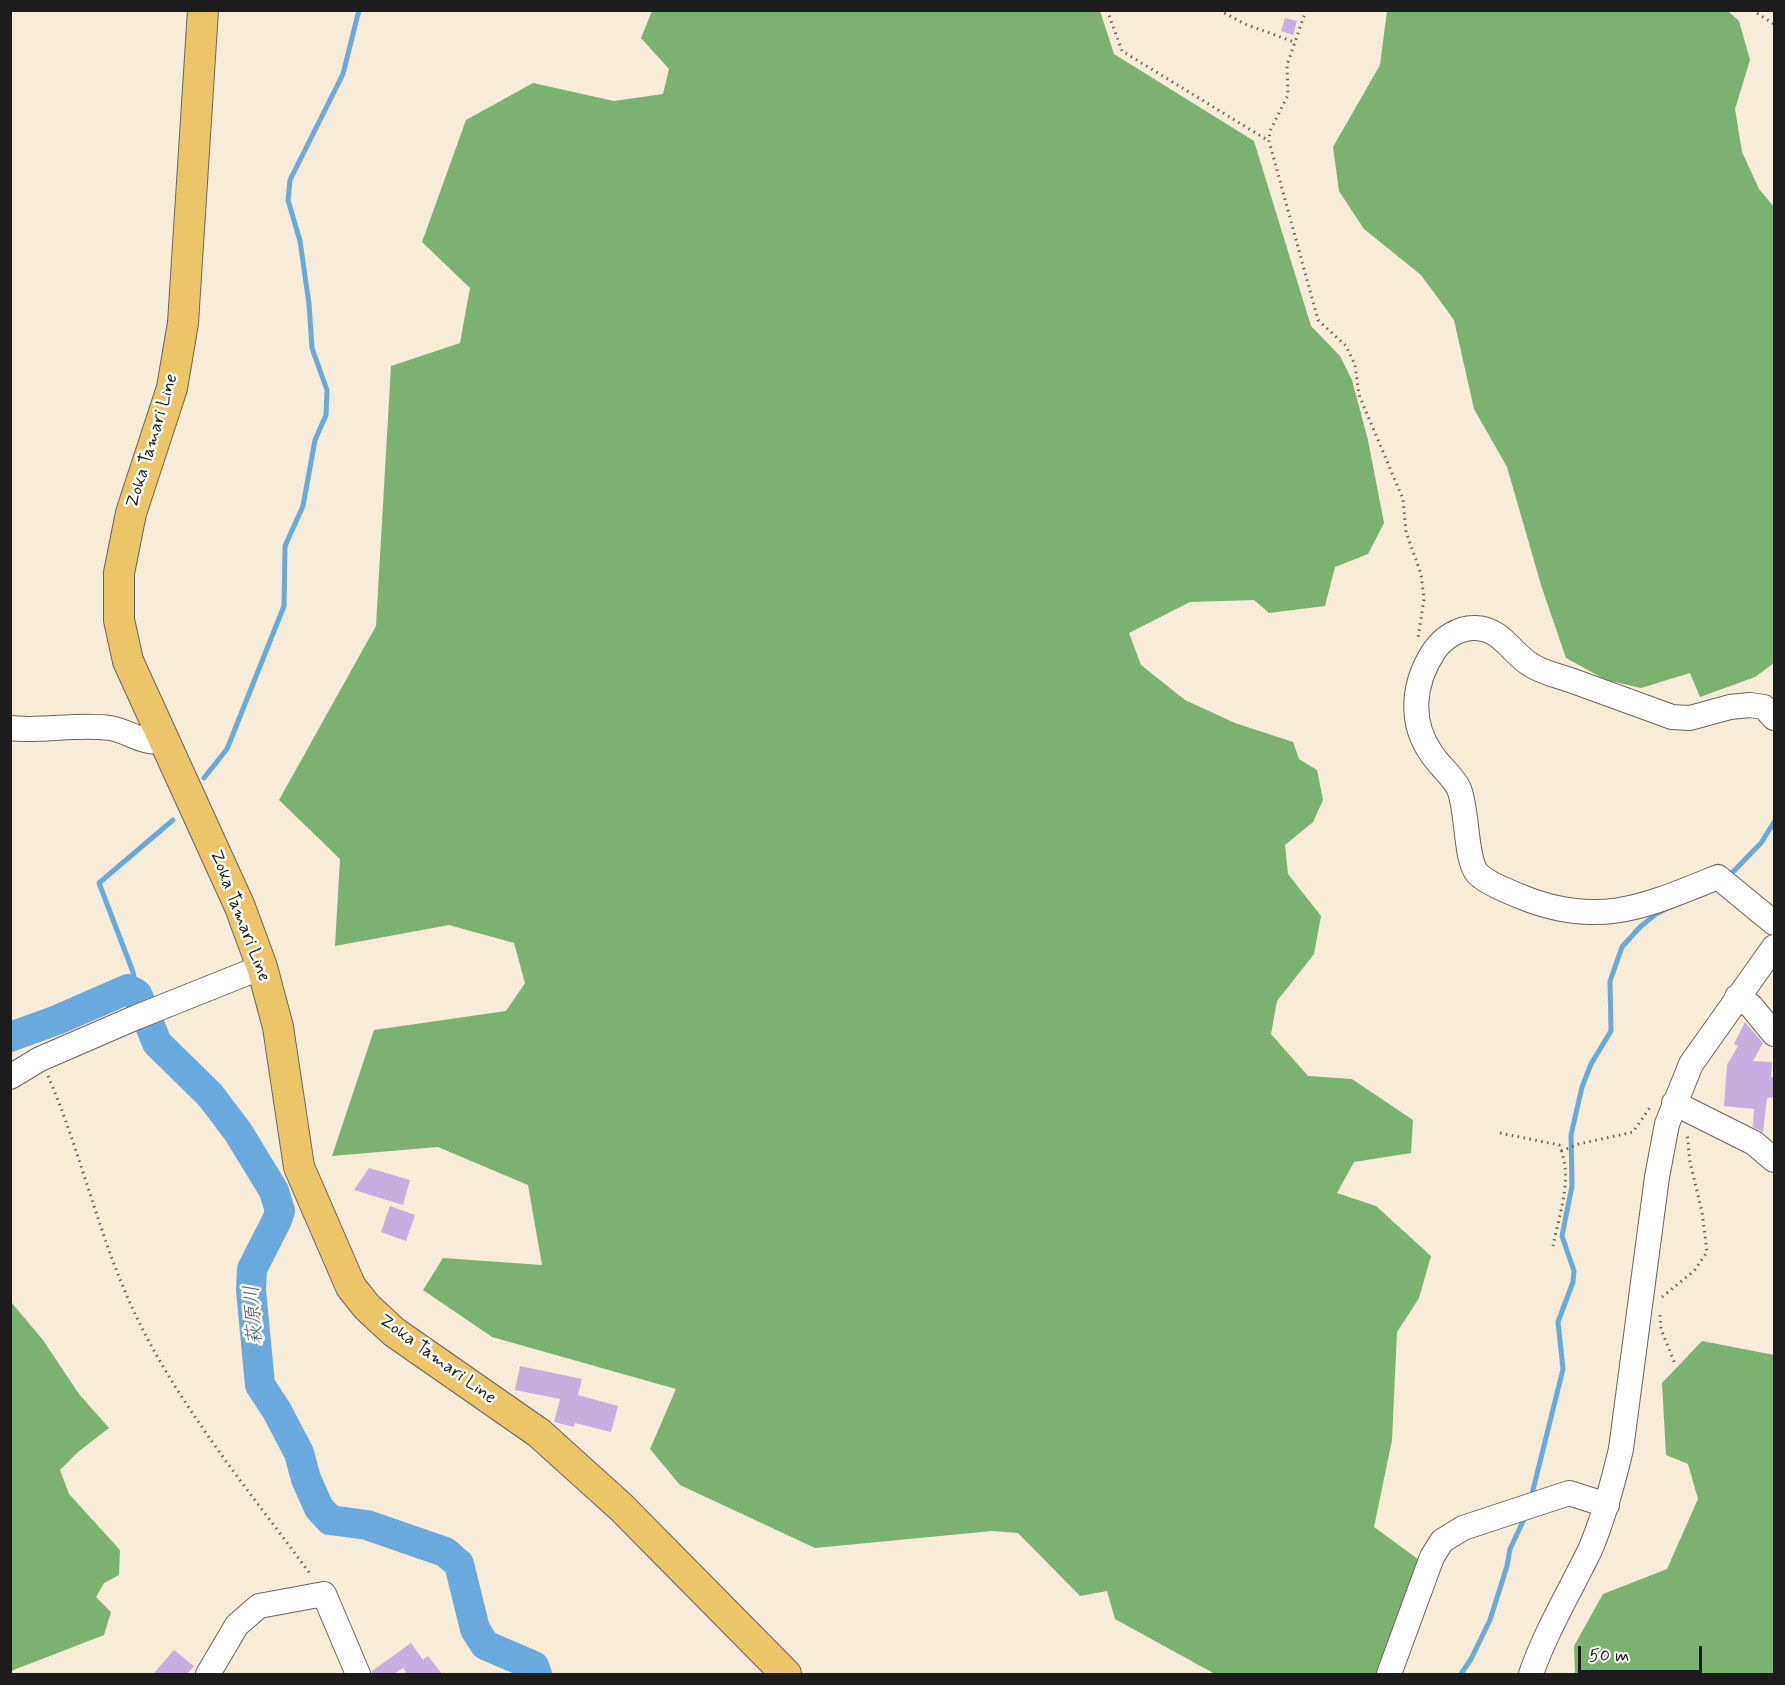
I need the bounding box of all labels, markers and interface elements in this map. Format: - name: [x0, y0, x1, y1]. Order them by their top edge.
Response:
- street label: Zoka Tamari Line: [122, 371, 184, 511]
- street label: Zoka Tamari Line: [204, 847, 274, 985]
- water label: 萩原川: [241, 1284, 269, 1346]
- street label: Zoka Tamari Line: [374, 1310, 500, 1410]
- scale bar: [1581, 1634, 1706, 1672]
- text: 50 m: [1589, 1644, 1629, 1668]

